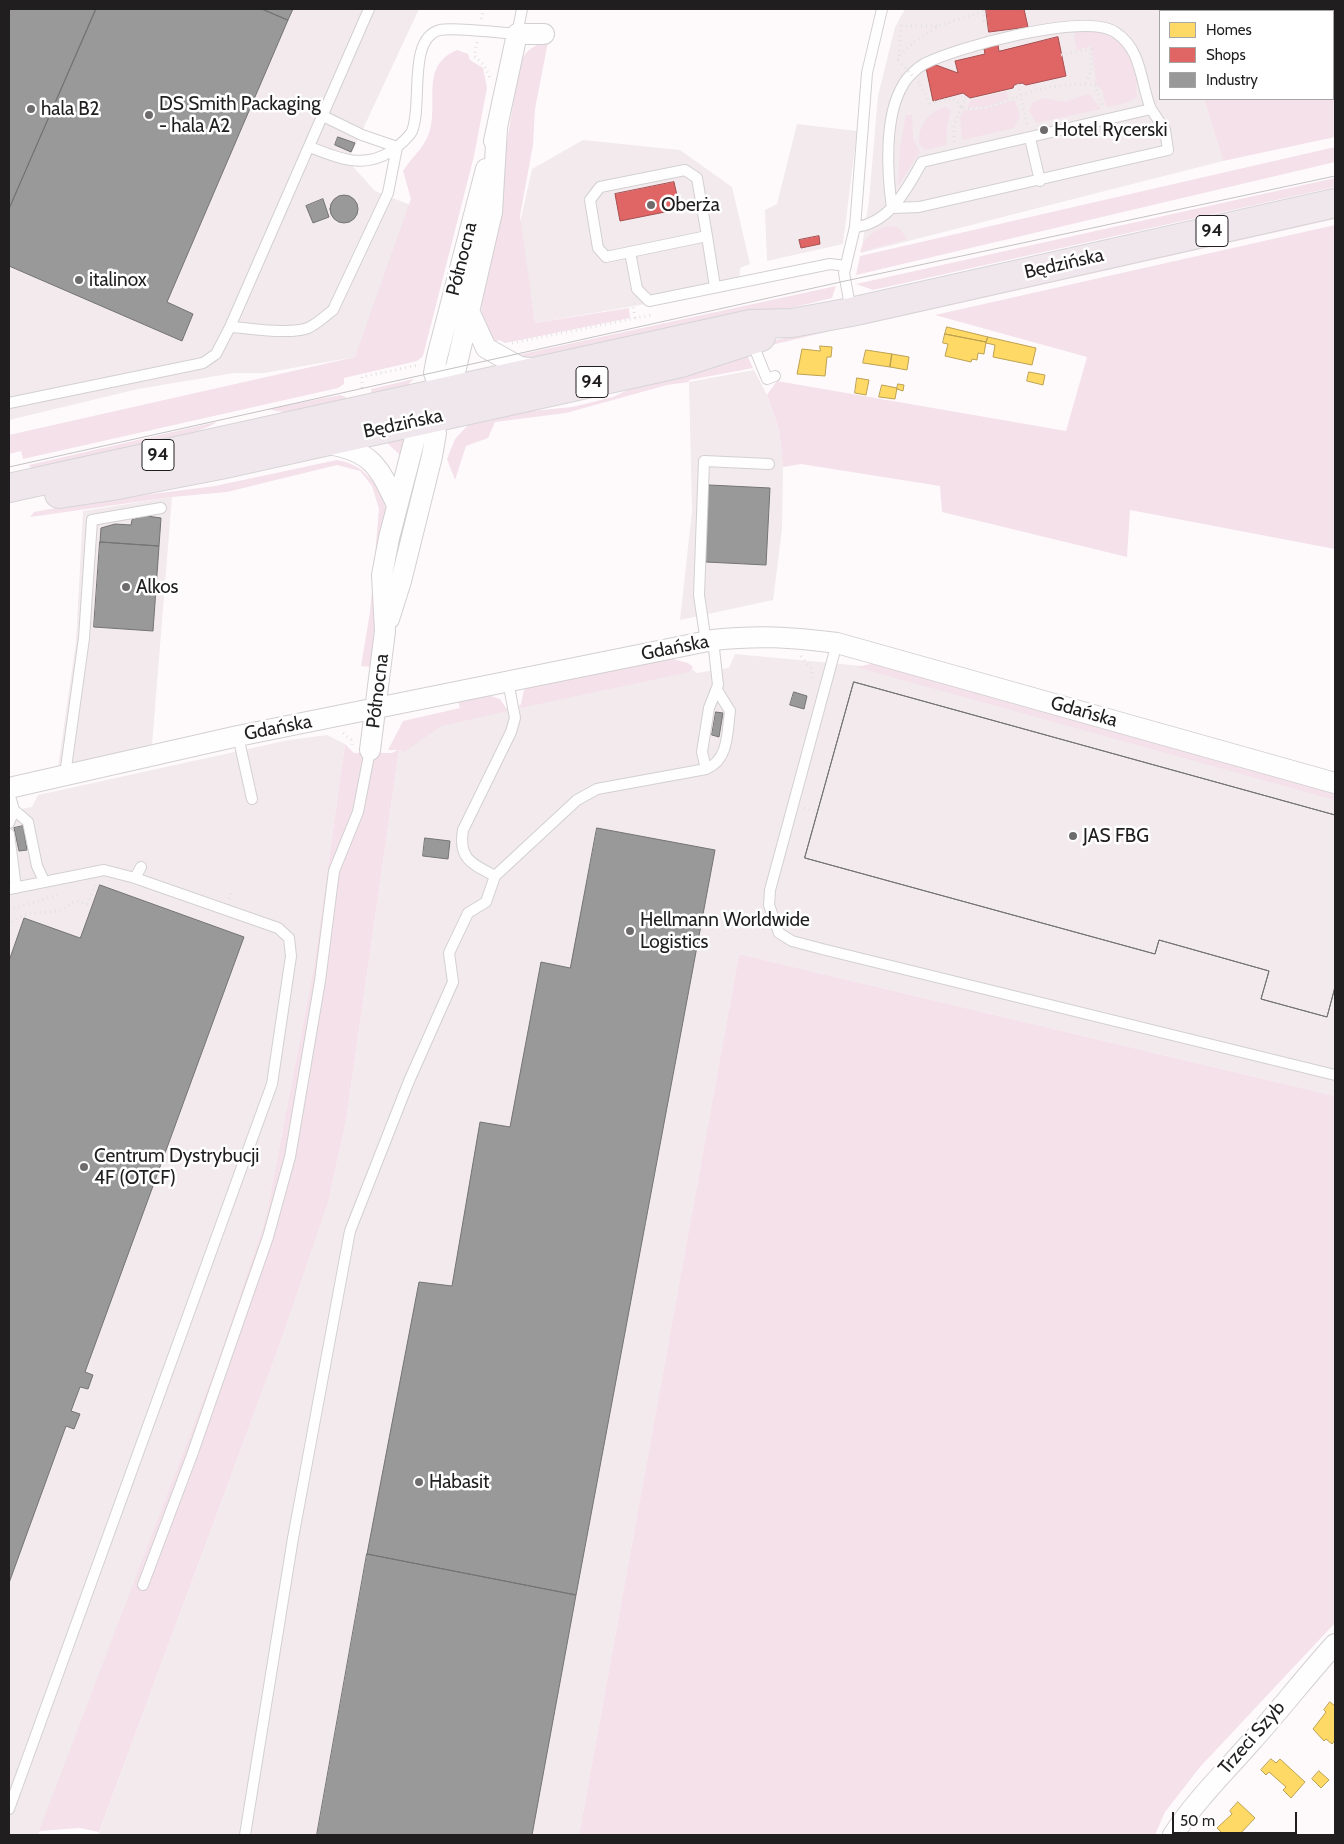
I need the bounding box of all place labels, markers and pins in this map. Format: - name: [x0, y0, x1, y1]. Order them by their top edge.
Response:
- place label: DS Smith Packaging - hala A2: [159, 93, 321, 137]
- place label: hala B2: [41, 98, 99, 120]
- marker: hala B2: [25, 103, 37, 115]
- marker: DS Smith Packaging - hala A2: [143, 109, 155, 121]
- place label: Hotel Rycerski: [1054, 119, 1168, 141]
- marker: Hotel Rycerski: [1038, 124, 1050, 136]
- place label: Oberża: [661, 194, 720, 216]
- marker: Oberża: [645, 199, 657, 211]
- place label: italinox: [89, 269, 147, 291]
- marker: italinox: [73, 274, 85, 286]
- place label: Alkos: [136, 576, 178, 598]
- marker: Alkos: [120, 581, 132, 593]
- place label: JAS FBG: [1083, 825, 1149, 847]
- marker: JAS FBG: [1067, 830, 1079, 842]
- place label: Hellmann Worldwide Logistics: [640, 909, 810, 953]
- marker: Hellmann Worldwide Logistics: [624, 925, 636, 937]
- place label: Centrum Dystrybucji 4F (OTCF): [94, 1145, 259, 1189]
- marker: Centrum Dystrybucji 4F (OTCF): [78, 1161, 90, 1173]
- place label: Habasit: [429, 1471, 489, 1493]
- marker: Habasit: [413, 1476, 425, 1488]

